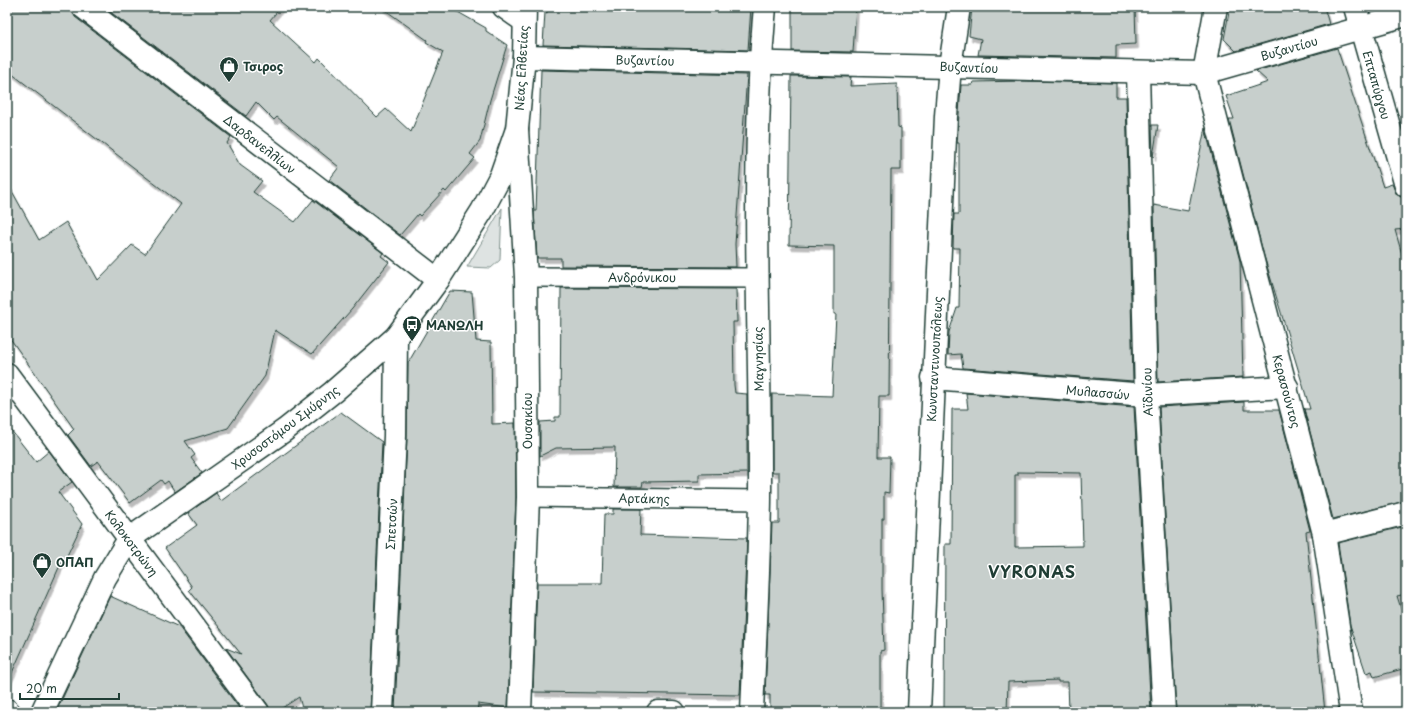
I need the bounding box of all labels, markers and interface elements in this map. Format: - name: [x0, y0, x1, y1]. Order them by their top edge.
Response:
- street label: Νέας Ελβετίας: [510, 25, 532, 111]
- street label: Βυζαντίου: [1258, 31, 1320, 65]
- street label: Επταπύργου: [1359, 48, 1395, 122]
- street label: Βυζαντίου: [615, 50, 675, 70]
- shop icon: Τσιρος: [218, 55, 240, 83]
- place label: Τσιρος: [243, 57, 284, 75]
- street label: Βυζαντίου: [939, 57, 999, 77]
- street label: Δαρδανελλίων: [220, 110, 300, 178]
- street label: Ανδρόνικου: [608, 268, 676, 286]
- street label: Κωνσταντινουπόλεως: [922, 296, 946, 422]
- bus stop icon: ΜΑΝΏΛΗ: [401, 314, 423, 342]
- place label: ΜΑΝΏΛΗ: [426, 316, 484, 334]
- street label: Μαγνησίας: [748, 326, 768, 392]
- street label: Κερασούντος: [1269, 352, 1305, 430]
- street label: Αϊδινίου: [1137, 367, 1157, 417]
- street label: Μυλασσών: [1065, 380, 1131, 404]
- street label: Χρυσοστόμου Σμύρνης: [227, 381, 343, 473]
- street label: Ουσακίου: [518, 393, 536, 449]
- street label: Αρτάκης: [618, 489, 670, 507]
- street label: Σπετσών: [381, 498, 401, 550]
- street label: Κολοκοτρώνη: [101, 506, 163, 580]
- shop icon: ΟΠΑΠ: [31, 551, 53, 579]
- place label: ΟΠΑΠ: [56, 553, 94, 571]
- district label: VYRONAS: [988, 559, 1076, 583]
- scale bar: [20, 675, 119, 701]
- text: 20 m: [26, 679, 57, 697]

